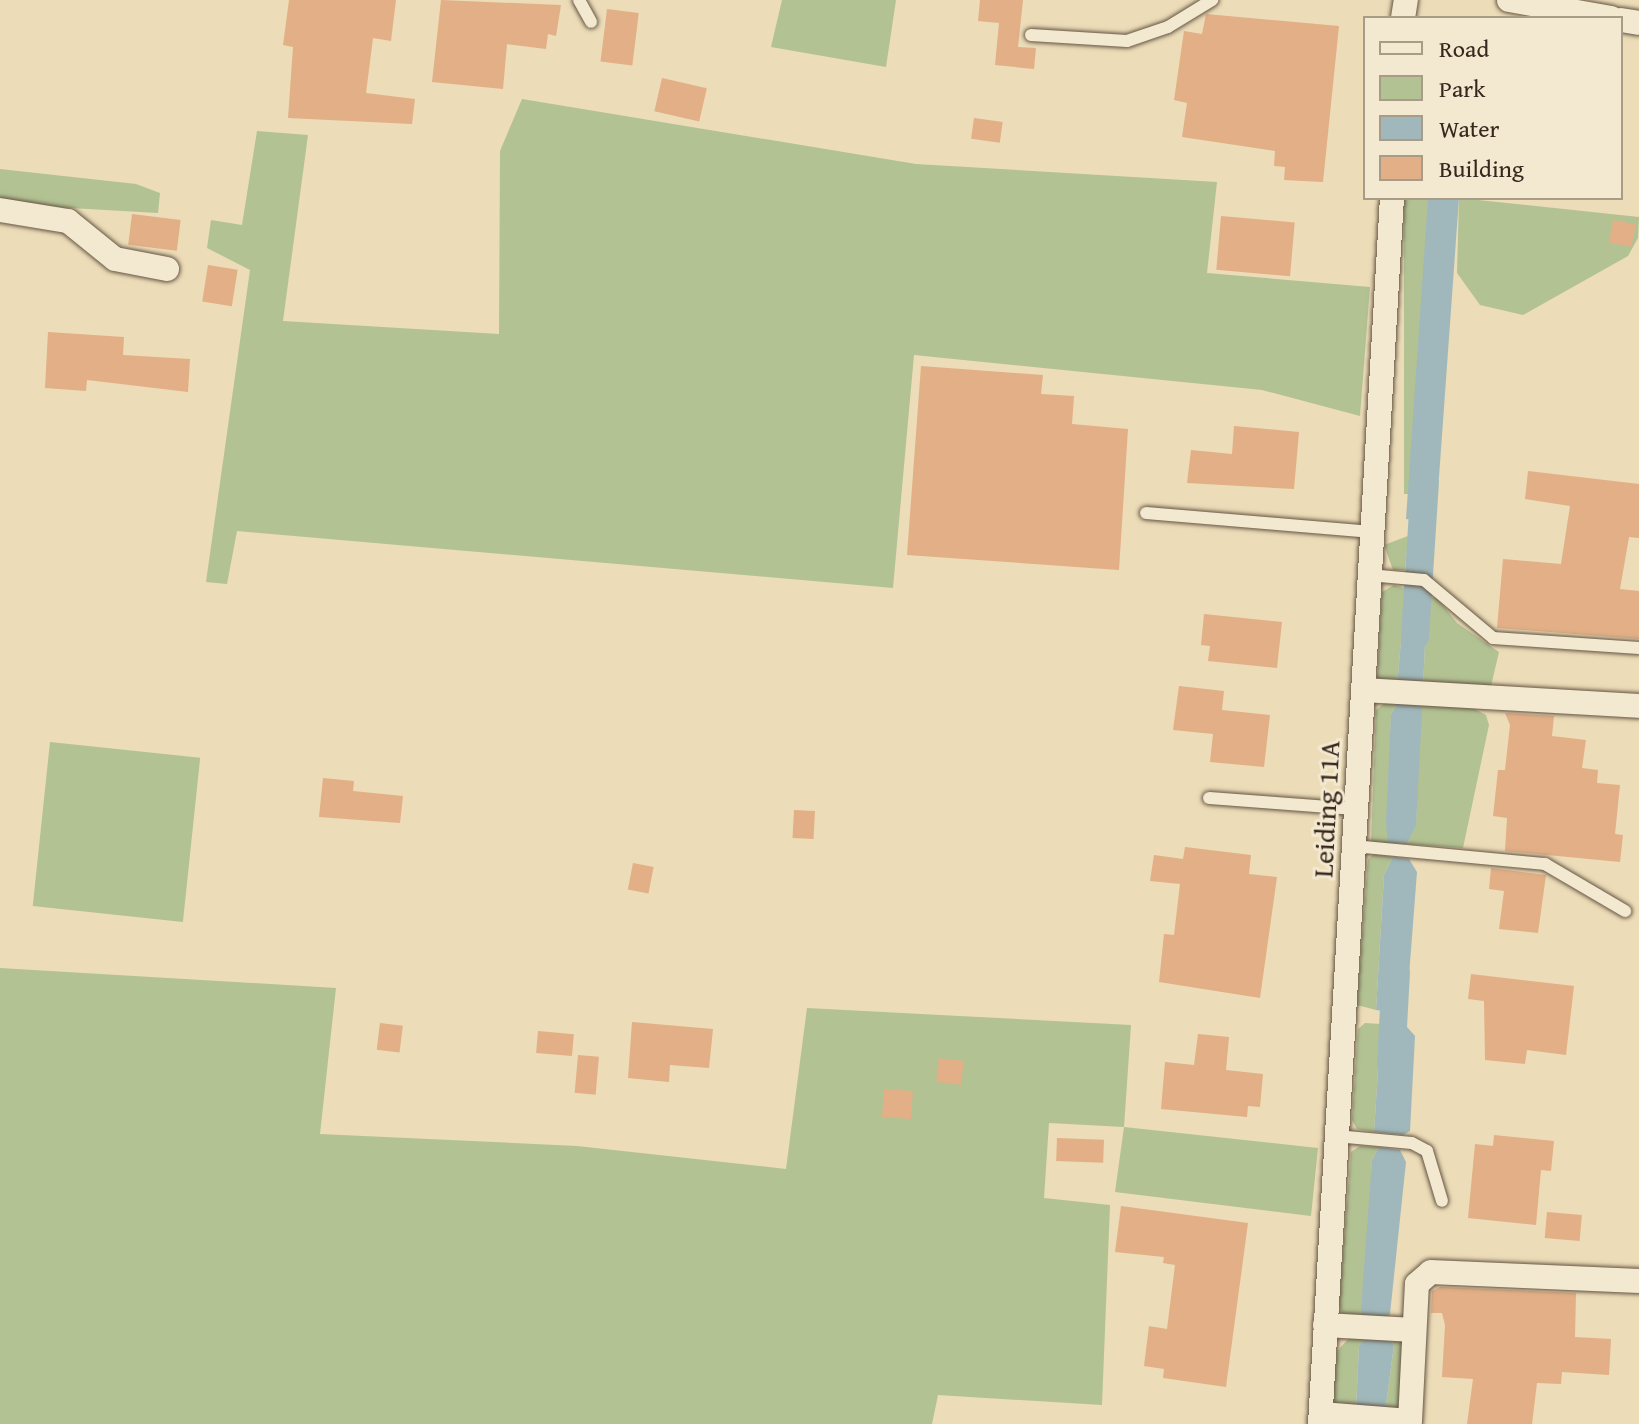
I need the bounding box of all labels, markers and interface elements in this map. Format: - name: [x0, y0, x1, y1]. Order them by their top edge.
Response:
- legend: [1363, 16, 1623, 200]
- text: Road: [1439, 31, 1489, 66]
- text: Park: [1439, 71, 1485, 106]
- text: Water: [1439, 111, 1499, 146]
- text: Building: [1439, 151, 1524, 186]
- street label: Leiding 11A: [1306, 740, 1346, 878]

